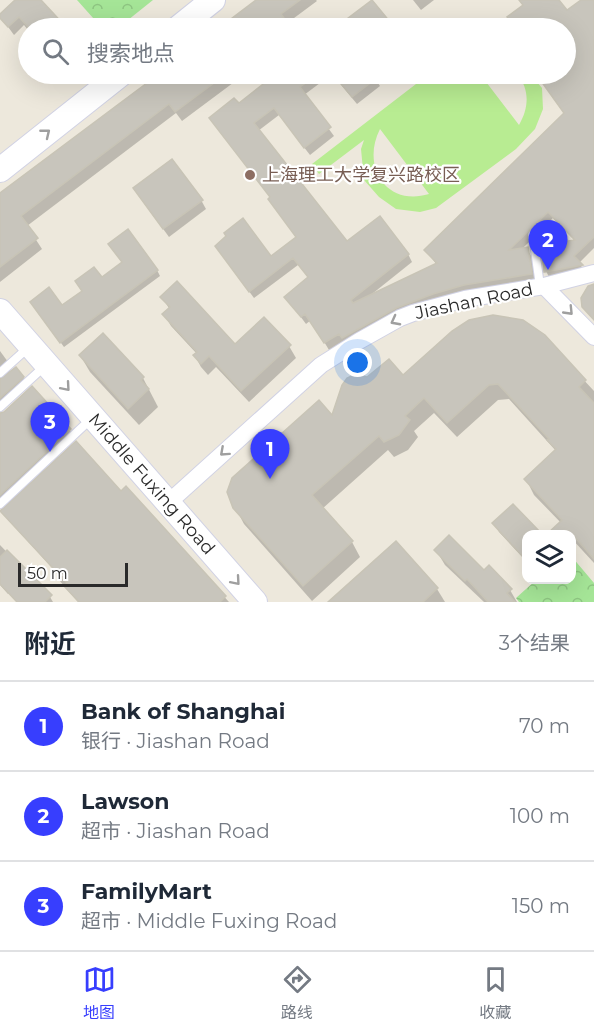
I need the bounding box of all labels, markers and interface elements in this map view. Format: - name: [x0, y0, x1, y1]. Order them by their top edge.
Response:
- search box: [18, 18, 576, 84]
- icon: search: [39, 35, 72, 68]
- text: 搜索地点: [87, 40, 175, 67]
- one-way arrow: [39, 130, 50, 141]
- place label: 上海理工大学复兴路校区: [262, 164, 460, 186]
- marker: 上海理工大学复兴路校区: [243, 168, 257, 182]
- pin: 2: [528, 220, 568, 270]
- street label: Jiashan Road: [412, 278, 535, 324]
- one-way arrow: [562, 305, 573, 315]
- one-way arrow: [391, 314, 401, 325]
- your location: [343, 348, 372, 377]
- one-way arrow: [59, 380, 70, 391]
- pin: 3: [31, 402, 70, 452]
- street label: Middle Fuxing Road: [84, 409, 219, 559]
- pin: 1: [250, 430, 290, 479]
- one-way arrow: [221, 445, 231, 456]
- map controls: [522, 530, 576, 584]
- button: layers: [522, 530, 576, 584]
- scale bar: [18, 560, 128, 588]
- text: 50 m: [27, 564, 68, 583]
- one-way arrow: [229, 574, 240, 585]
- text: 附近: [24, 628, 76, 660]
- text: 3个结果: [499, 631, 570, 655]
- text: Bank of Shanghai: [81, 698, 285, 725]
- text: 1: [40, 714, 47, 738]
- text: 70 m: [519, 714, 570, 738]
- text: 银行 · Jiashan Road: [81, 729, 270, 753]
- text: Lawson: [81, 788, 169, 815]
- text: 2: [38, 804, 49, 828]
- text: 100 m: [510, 804, 570, 828]
- text: 超市 · Jiashan Road: [81, 819, 270, 843]
- text: FamilyMart: [81, 878, 212, 905]
- text: 3: [38, 894, 49, 918]
- text: 150 m: [512, 894, 570, 918]
- text: 超市 · Middle Fuxing Road: [81, 909, 337, 933]
- tab: 地图: [83, 963, 116, 1023]
- tab: 路线: [281, 963, 314, 1023]
- tab: 收藏: [479, 963, 512, 1023]

